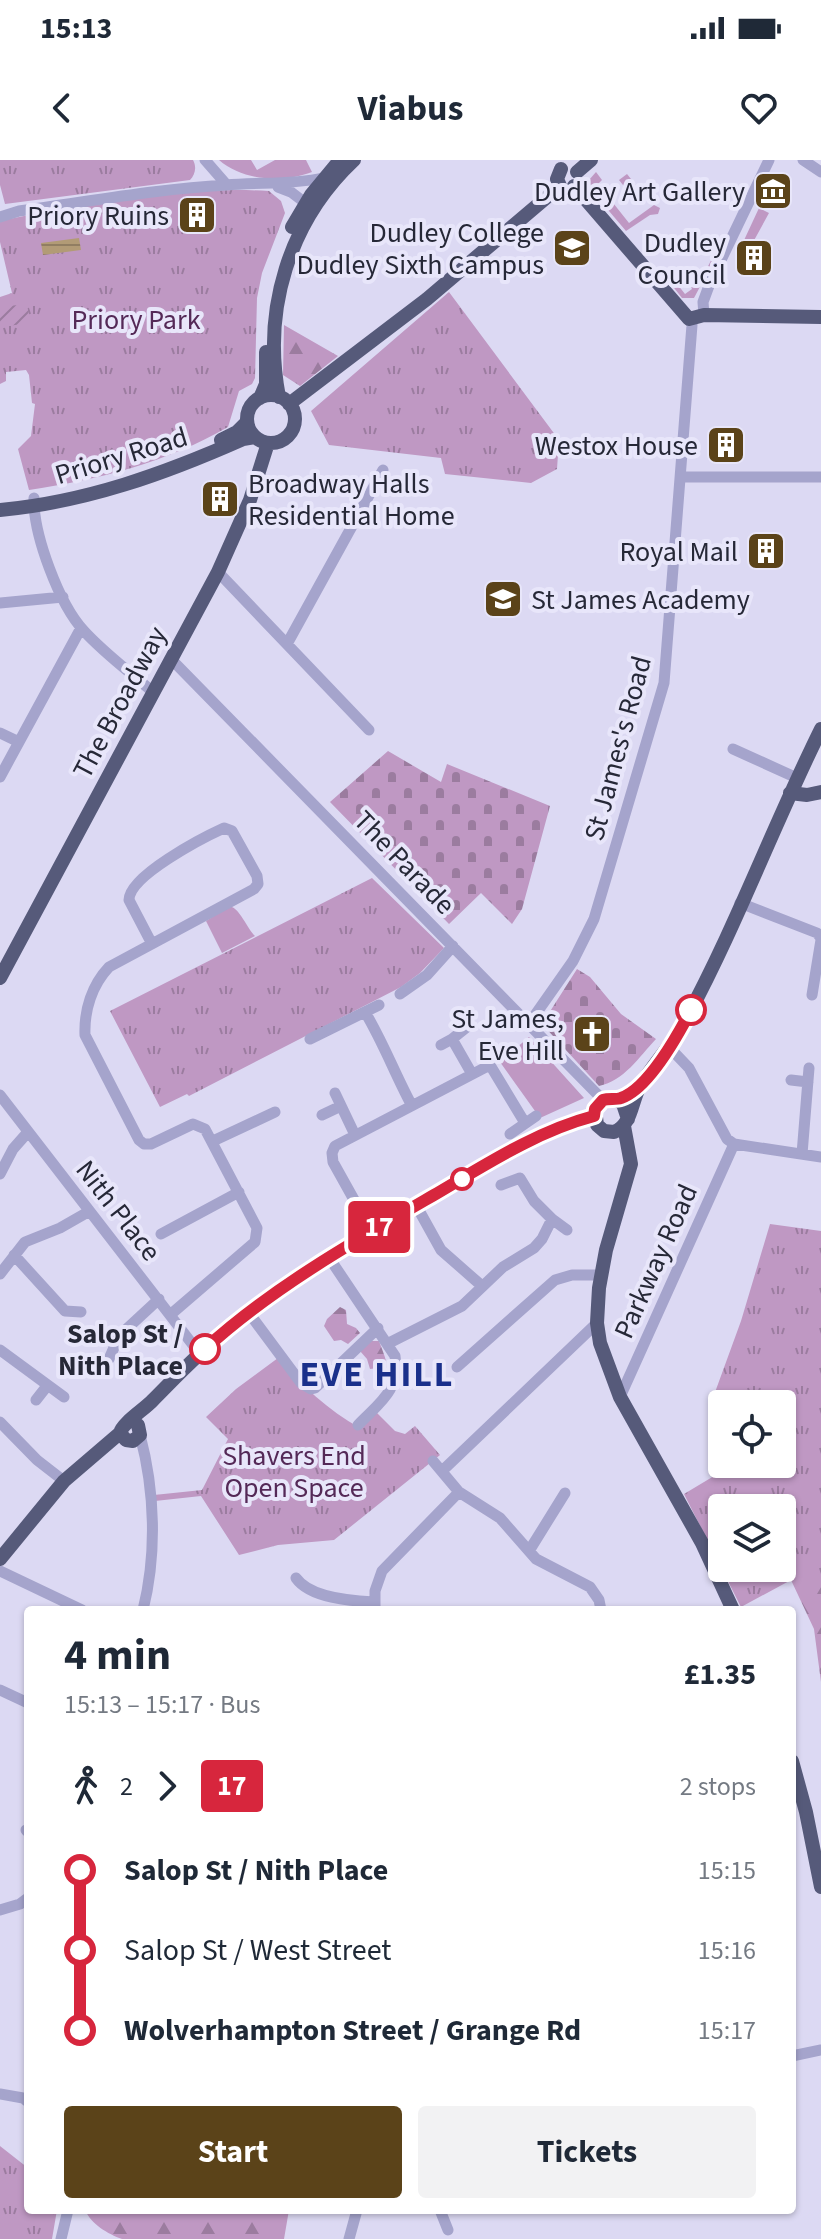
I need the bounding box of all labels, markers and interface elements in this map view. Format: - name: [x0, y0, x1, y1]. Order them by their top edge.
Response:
- text: 15:13: [40, 7, 112, 50]
- text: Viabus: [358, 83, 463, 134]
- icon: back: [40, 86, 84, 130]
- icon: heart: [737, 86, 781, 130]
- museum icon: Dudley Art Gallery: [752, 170, 794, 212]
- place label: Dudley Art Gallery: [534, 172, 745, 212]
- building icon: Priory Ruins: [176, 194, 218, 236]
- place label: Priory Ruins: [27, 196, 169, 236]
- place label: Dudley College Dudley Sixth Campus: [296, 213, 544, 285]
- place label: Dudley Council: [637, 223, 726, 295]
- school or university icon: Dudley College Dudley Sixth Campus: [551, 227, 593, 269]
- building icon: Dudley Council: [733, 237, 775, 279]
- park label: Priory Park: [71, 300, 201, 340]
- street label: Priory Road: [50, 417, 193, 495]
- building icon: Westox House: [705, 424, 747, 466]
- place label: Westox House: [535, 426, 698, 466]
- place label: Broadway Halls Residential Home: [248, 464, 455, 536]
- building icon: Broadway Halls Residential Home: [199, 478, 241, 520]
- building icon: Royal Mail: [745, 530, 787, 572]
- place label: Royal Mail: [619, 532, 738, 572]
- school or university icon: St James Academy: [482, 578, 524, 620]
- place label: St James Academy: [531, 580, 750, 620]
- street label: The Broadway: [63, 619, 177, 786]
- street label: St James's Road: [574, 652, 662, 845]
- street label: The Parade: [344, 802, 464, 924]
- unlabelled marker: [676, 995, 706, 1025]
- place label: St James, Eve Hill: [451, 999, 564, 1071]
- church icon: St James, Eve Hill: [571, 1013, 613, 1055]
- street label: Nith Place: [66, 1152, 170, 1270]
- unlabelled marker: [451, 1168, 473, 1190]
- street label: Parkway Road: [604, 1178, 708, 1345]
- line badge: 17: [343, 1201, 415, 1253]
- text: 17: [364, 1207, 394, 1247]
- place label: Salop St / Nith Place: [58, 1314, 183, 1386]
- marker: Salop St / Nith Place: [190, 1334, 220, 1364]
- district label: EVE HILL: [299, 1349, 455, 1400]
- map controls: [708, 1390, 796, 1582]
- button: locate: [708, 1390, 796, 1478]
- park label: Shavers End Open Space: [222, 1436, 366, 1508]
- button: layers: [708, 1494, 796, 1582]
- text: 4 min: [64, 1624, 171, 1687]
- text: £1.35: [684, 1653, 756, 1696]
- text: 15:13 – 15:17 · Bus: [64, 1686, 260, 1723]
- icon: walk: [64, 1764, 108, 1808]
- icon: forward: [145, 1764, 189, 1808]
- text: 17: [217, 1766, 247, 1806]
- text: 2: [120, 1768, 133, 1805]
- text: 2 stops: [680, 1768, 756, 1805]
- text: Salop St / Nith Place: [124, 1849, 388, 1892]
- text: 15:15: [698, 1852, 756, 1889]
- text: Salop St / West Street: [124, 1929, 391, 1972]
- text: 15:16: [698, 1932, 756, 1969]
- text: Wolverhampton Street / Grange Rd: [124, 2009, 581, 2052]
- text: 15:17: [698, 2012, 756, 2049]
- button: Start: [64, 2106, 402, 2198]
- button: Tickets: [418, 2106, 756, 2198]

